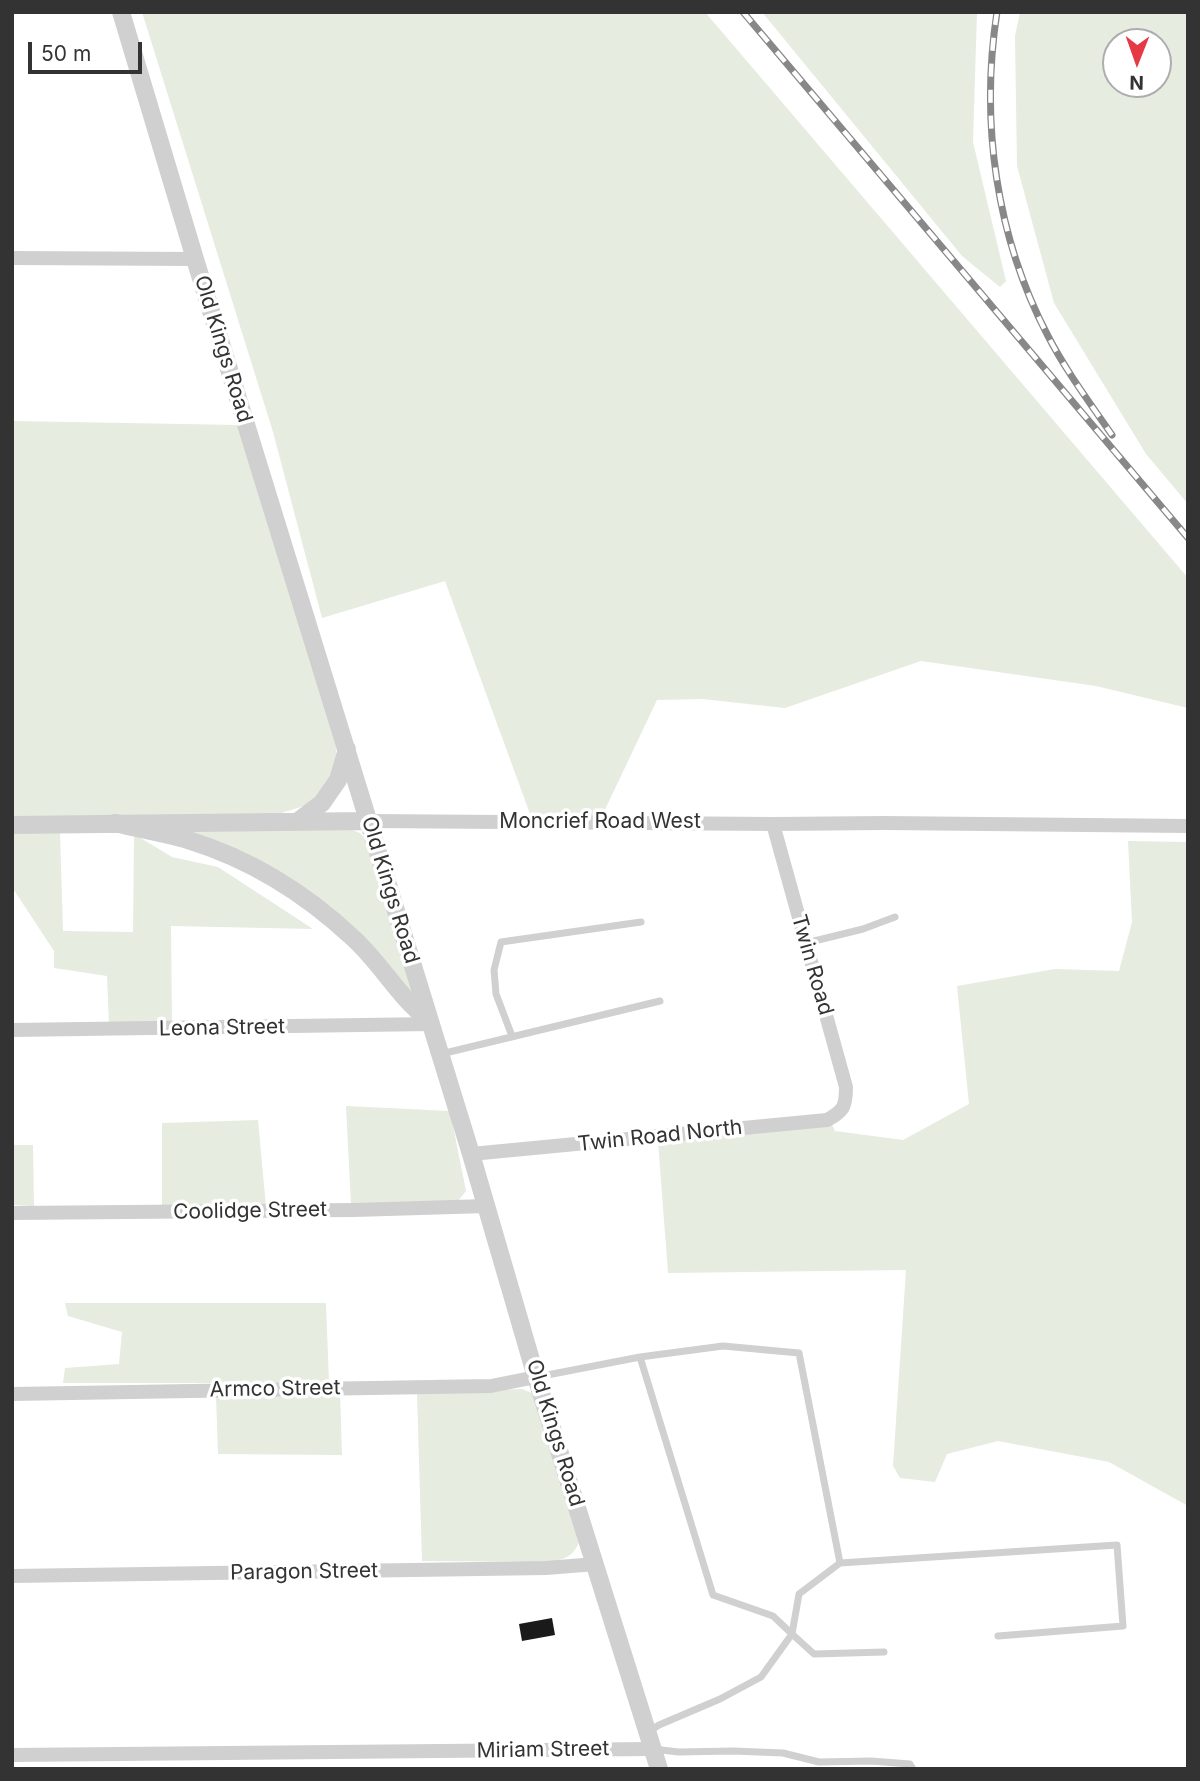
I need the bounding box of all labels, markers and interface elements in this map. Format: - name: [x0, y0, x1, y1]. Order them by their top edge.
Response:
- scale bar: [32, 28, 145, 72]
- north arrow: [1102, 28, 1172, 98]
- text: 50 m: [41, 41, 91, 66]
- text: N: [1129, 71, 1144, 94]
- street label: Old Kings Road: [189, 272, 257, 426]
- street label: Moncrief Road West: [499, 809, 701, 835]
- street label: Old Kings Road: [356, 813, 424, 967]
- street label: Twin Road: [786, 912, 838, 1018]
- street label: Leona Street: [159, 1014, 285, 1042]
- street label: Twin Road North: [576, 1115, 744, 1157]
- street label: Coolidge Street: [173, 1197, 327, 1225]
- street label: Old Kings Road: [521, 1356, 589, 1510]
- street label: Armco Street: [209, 1375, 341, 1403]
- street label: Paragon Street: [230, 1558, 378, 1586]
- street label: Miriam Street: [476, 1736, 610, 1764]

